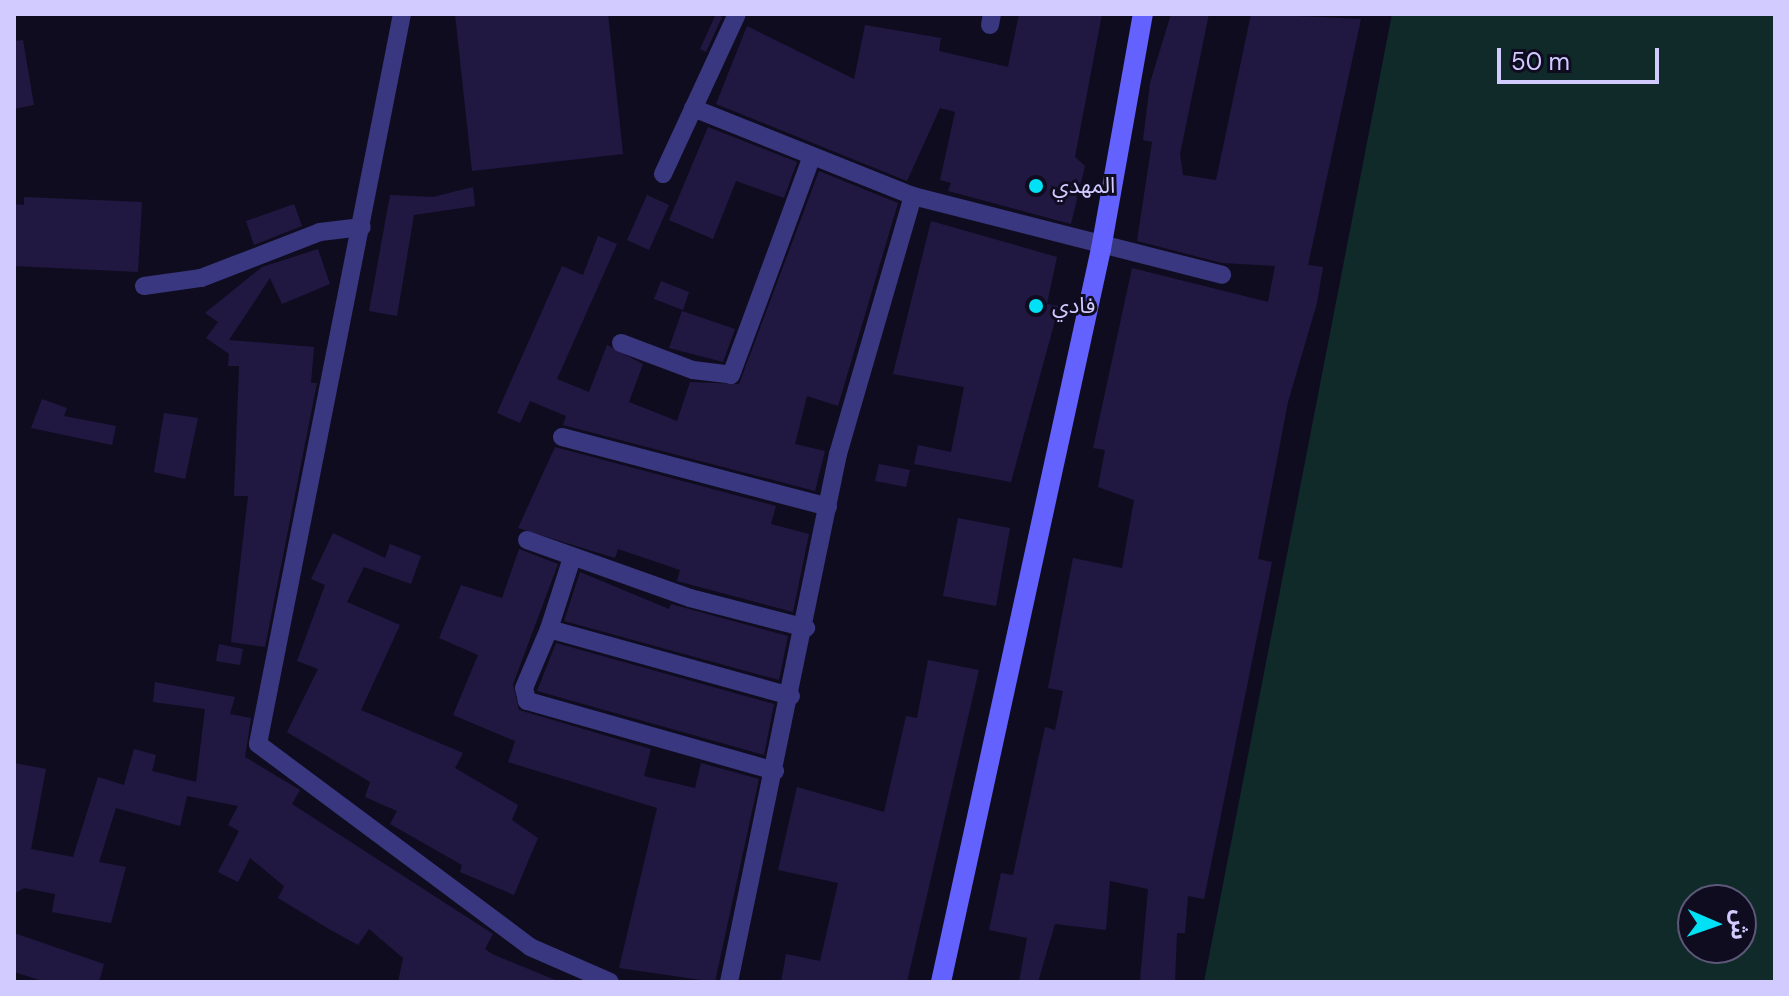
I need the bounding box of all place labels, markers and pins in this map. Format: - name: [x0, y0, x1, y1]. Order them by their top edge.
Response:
- place label: المهدي: [1052, 173, 1115, 199]
- marker: المهدي: [1027, 177, 1045, 195]
- place label: فادي: [1052, 293, 1095, 319]
- marker: فادي: [1027, 297, 1045, 315]

